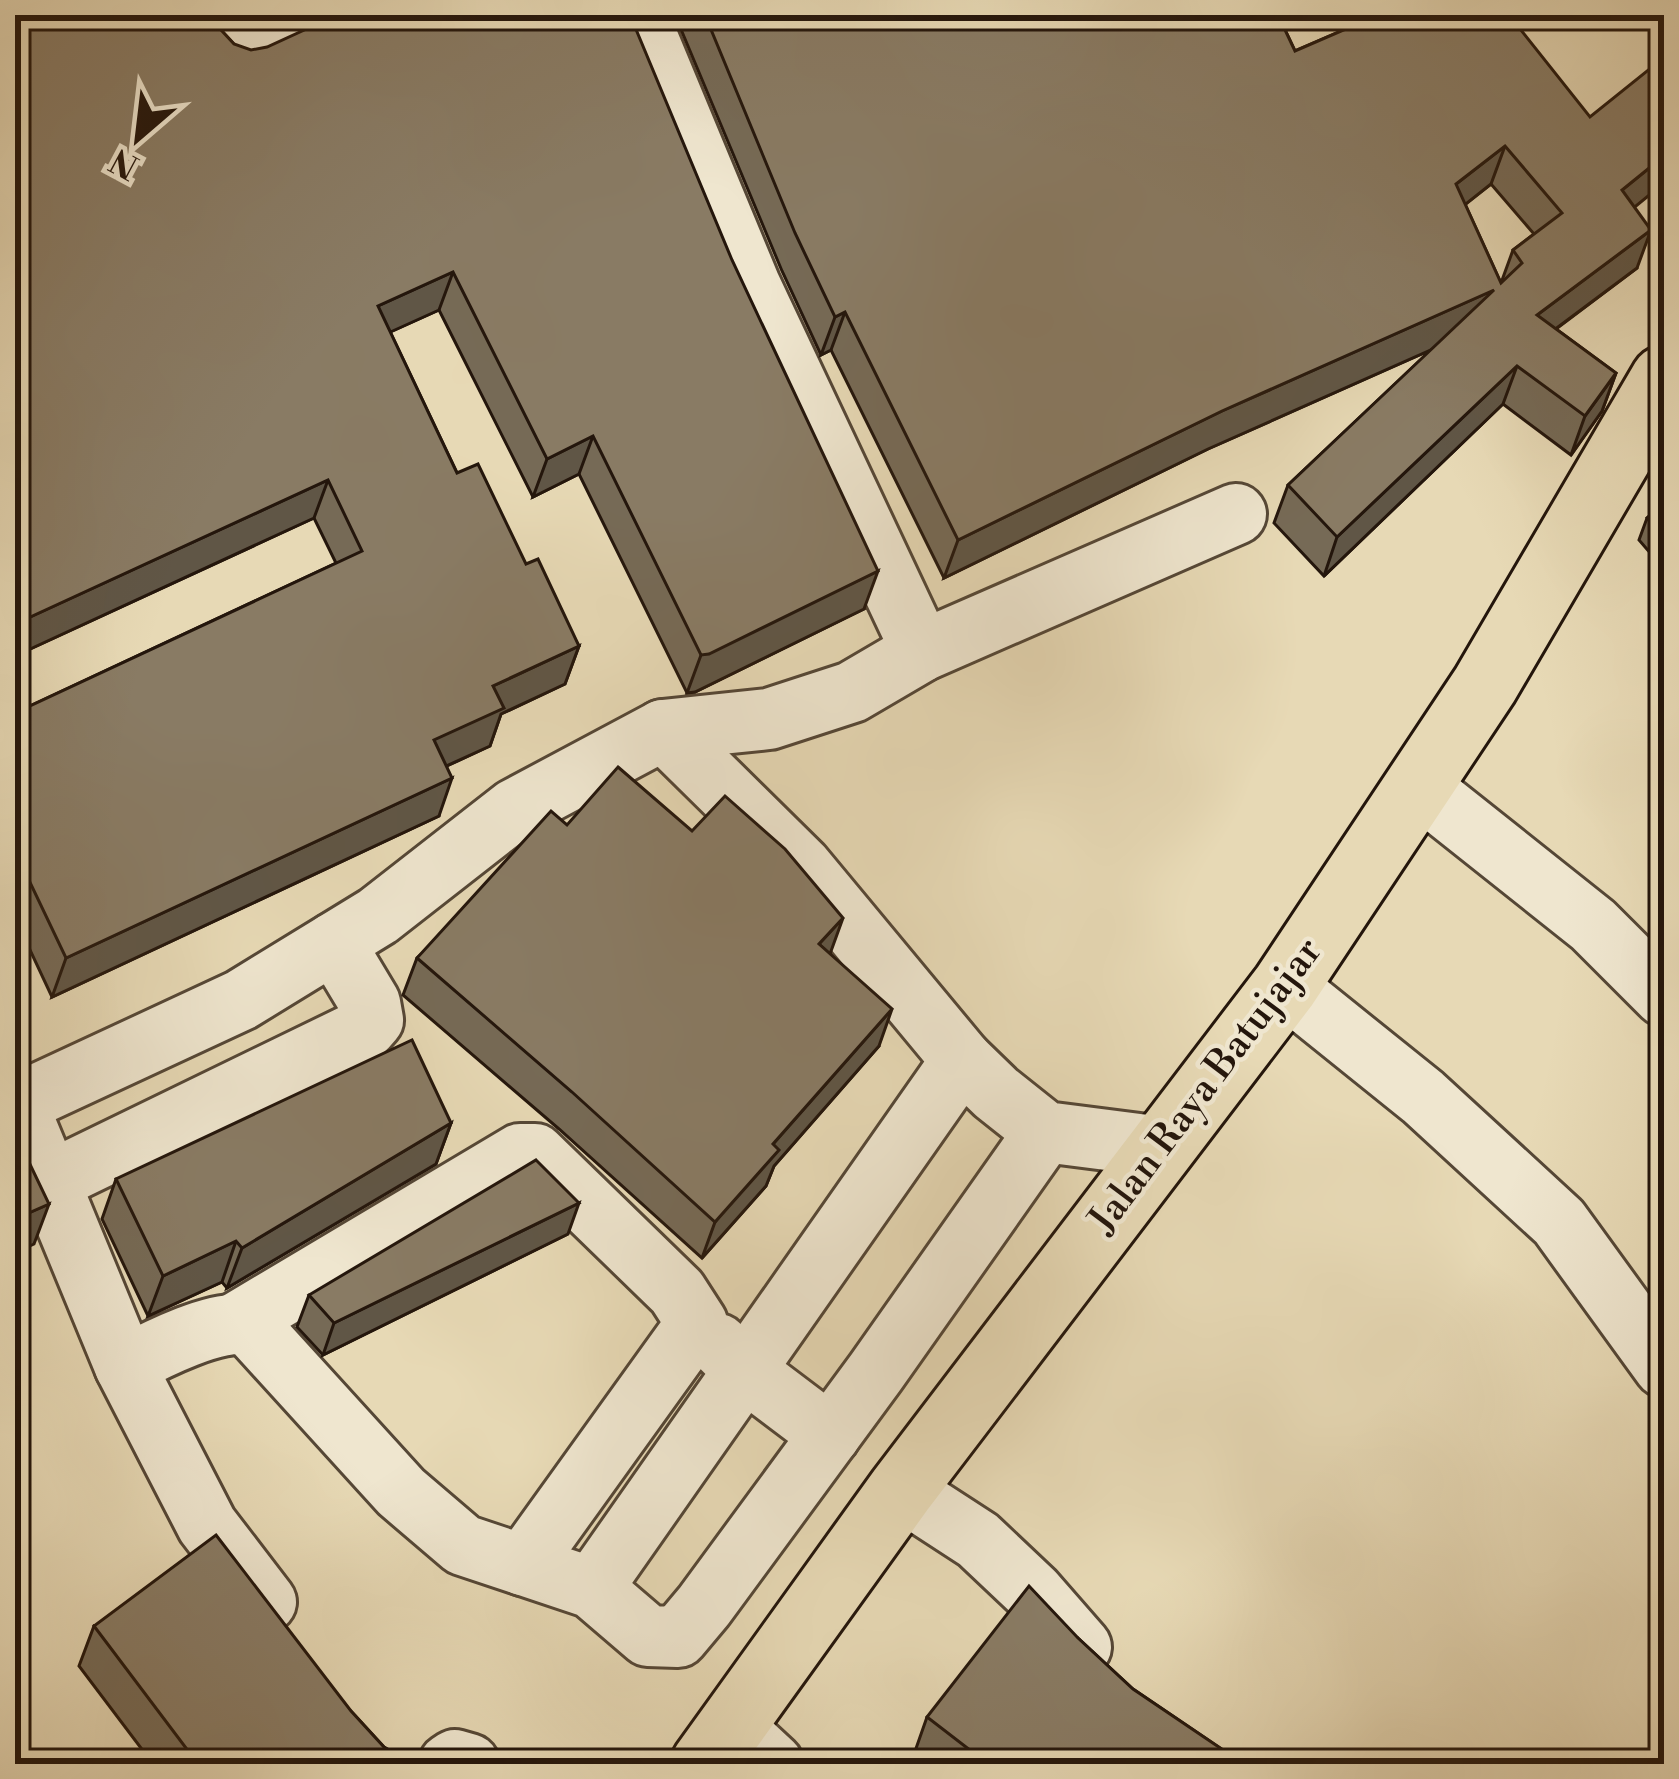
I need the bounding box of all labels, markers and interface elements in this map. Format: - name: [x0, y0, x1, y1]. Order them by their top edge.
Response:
- north arrow: [78, 78, 198, 198]
- text: N: [104, 138, 146, 187]
- street label: Jalan Raya Batujajar: [1078, 928, 1333, 1245]

